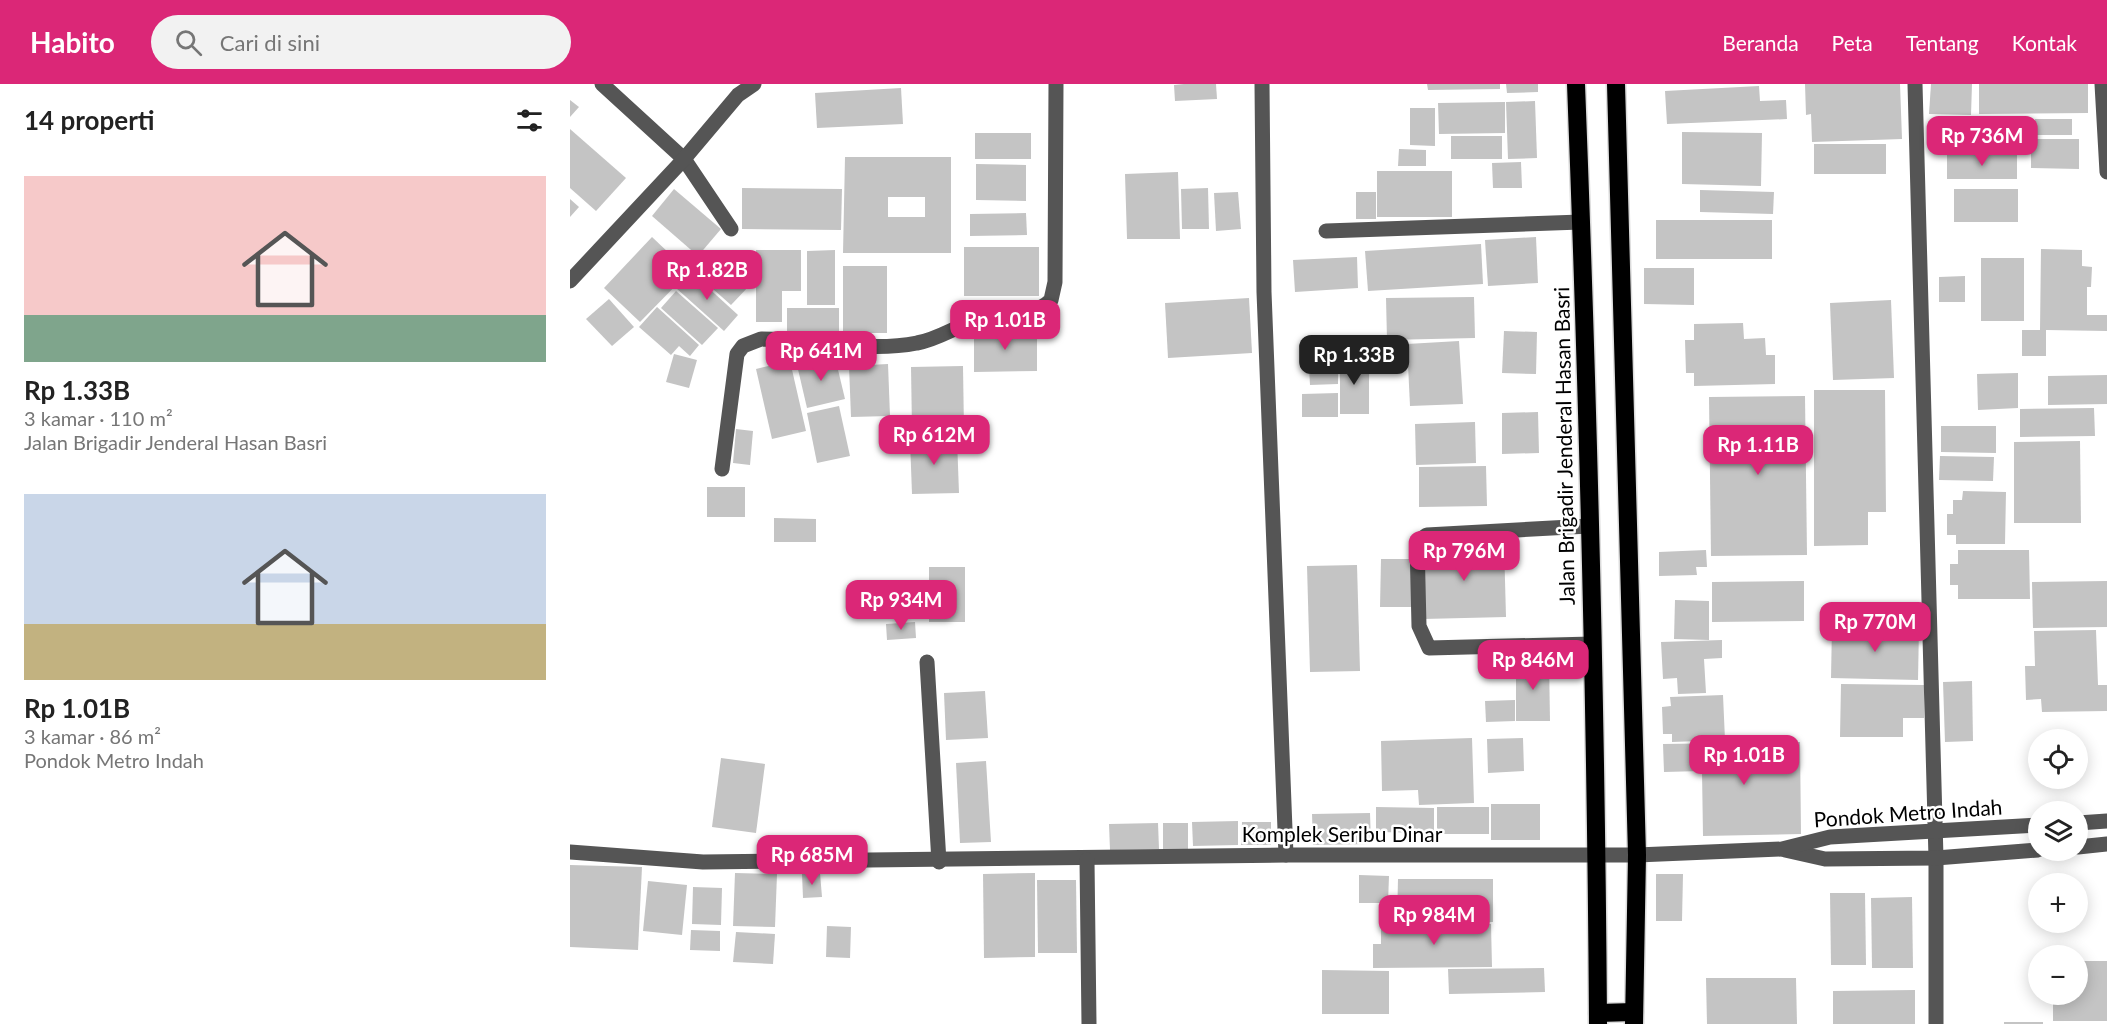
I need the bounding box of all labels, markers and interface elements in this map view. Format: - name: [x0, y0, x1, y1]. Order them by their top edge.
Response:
- search box: [151, 15, 571, 69]
- text: Habito: [30, 25, 115, 59]
- icon: search: [172, 26, 205, 59]
- text: Cari di sini: [220, 29, 320, 56]
- text: Beranda: [1722, 30, 1799, 55]
- text: Peta: [1832, 30, 1873, 55]
- text: Tentang: [1906, 30, 1979, 55]
- text: Kontak: [2012, 30, 2077, 55]
- text: 14 properti: [24, 104, 155, 136]
- icon: filters: [513, 104, 546, 137]
- pin: Rp 736M: [1927, 116, 2037, 167]
- text: Rp 736M: [1941, 123, 2023, 147]
- icon: home: [231, 215, 339, 323]
- pin: Rp 1.82B: [645, 250, 769, 301]
- text: Rp 1.82B: [666, 257, 748, 281]
- street label: Jalan Brigadir Jenderal Hasan Basri: [1548, 287, 1579, 605]
- pin: Rp 1.01B: [943, 300, 1067, 351]
- text: Rp 1.01B: [964, 307, 1046, 331]
- pin: Rp 641M: [766, 331, 876, 382]
- pin: Rp 1.33B: [1292, 335, 1416, 386]
- text: Rp 641M: [780, 338, 862, 362]
- text: Rp 1.33B: [1313, 342, 1395, 366]
- text: Rp 1.33B: [24, 374, 130, 406]
- text: 3 kamar · 110 m²: [24, 406, 173, 430]
- pin: Rp 612M: [879, 415, 989, 466]
- text: Rp 612M: [893, 422, 975, 446]
- pin: Rp 1.11B: [1696, 425, 1820, 476]
- text: Jalan Brigadir Jenderal Hasan Basri: [24, 430, 327, 454]
- text: Rp 1.11B: [1717, 432, 1799, 456]
- pin: Rp 796M: [1409, 531, 1519, 582]
- icon: home: [231, 533, 339, 641]
- text: Rp 796M: [1423, 538, 1505, 562]
- pin: Rp 934M: [846, 580, 956, 631]
- text: Rp 934M: [860, 587, 942, 611]
- pin: Rp 770M: [1820, 602, 1930, 653]
- text: Rp 770M: [1834, 609, 1916, 633]
- pin: Rp 846M: [1478, 640, 1588, 691]
- text: Rp 846M: [1492, 647, 1574, 671]
- text: Rp 1.01B: [24, 692, 130, 724]
- text: 3 kamar · 86 m²: [24, 724, 161, 748]
- map controls: [2028, 729, 2088, 1005]
- button: locate: [2028, 729, 2088, 789]
- pin: Rp 1.01B: [1682, 735, 1806, 786]
- text: Rp 1.01B: [1703, 742, 1785, 766]
- text: Pondok Metro Indah: [24, 748, 204, 772]
- street label: Pondok Metro Indah: [1813, 793, 2003, 832]
- button: layers: [2028, 801, 2088, 861]
- street label: Komplek Seribu Dinar: [1242, 821, 1443, 846]
- pin: Rp 685M: [757, 835, 867, 886]
- text: Rp 685M: [771, 842, 853, 866]
- button: +: [2028, 873, 2088, 933]
- pin: Rp 984M: [1379, 895, 1489, 946]
- text: Rp 984M: [1393, 902, 1475, 926]
- button: −: [2028, 945, 2088, 1005]

